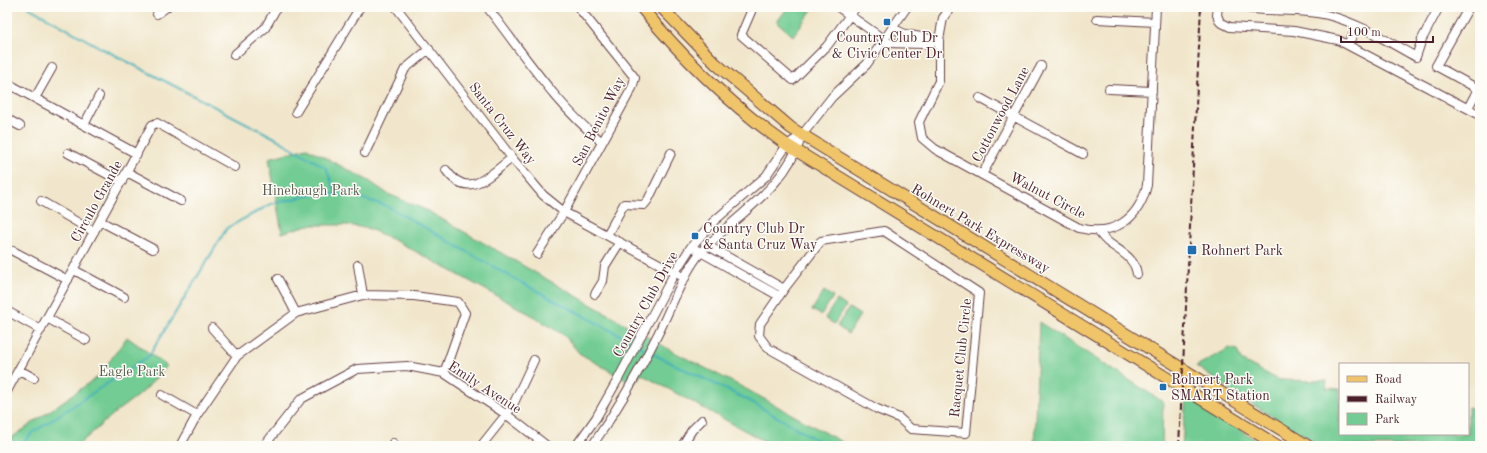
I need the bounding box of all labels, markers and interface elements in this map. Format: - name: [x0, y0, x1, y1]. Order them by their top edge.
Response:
- marker: Country Club Dr & Civic Center Dr: [882, 17, 892, 27]
- scale bar: [1341, 18, 1433, 44]
- text: 100 m: [1347, 27, 1381, 39]
- place label: Country Club Dr & Civic Center Dr: [832, 31, 942, 61]
- street label: Cottonwood Lane: [970, 64, 1032, 165]
- street label: San Benito Way: [570, 74, 628, 168]
- street label: Santa Cruz Way: [466, 80, 539, 168]
- street label: Circulo Grande: [69, 158, 125, 245]
- street label: Walnut Circle: [1007, 170, 1088, 222]
- street label: Rohnert Park Expressway: [909, 182, 1053, 276]
- park label: Hinebaugh Park: [262, 184, 360, 198]
- place label: Country Club Dr & Santa Cruz Way: [703, 222, 818, 252]
- marker: Country Club Dr & Santa Cruz Way: [690, 231, 700, 241]
- marker: Rohnert Park: [1186, 244, 1198, 256]
- place label: Rohnert Park: [1201, 244, 1283, 258]
- street label: Country Club Drive: [611, 249, 681, 360]
- street label: Racquet Club Circle: [948, 298, 974, 418]
- street label: Emily Avenue: [445, 359, 524, 417]
- legend: [1339, 363, 1469, 435]
- park label: Eagle Park: [98, 365, 166, 379]
- place label: Rohnert Park SMART Station: [1171, 373, 1270, 403]
- text: Road: [1375, 374, 1402, 386]
- marker: Rohnert Park SMART Station: [1158, 382, 1168, 392]
- text: Railway: [1375, 394, 1418, 406]
- text: Park: [1375, 414, 1400, 426]

